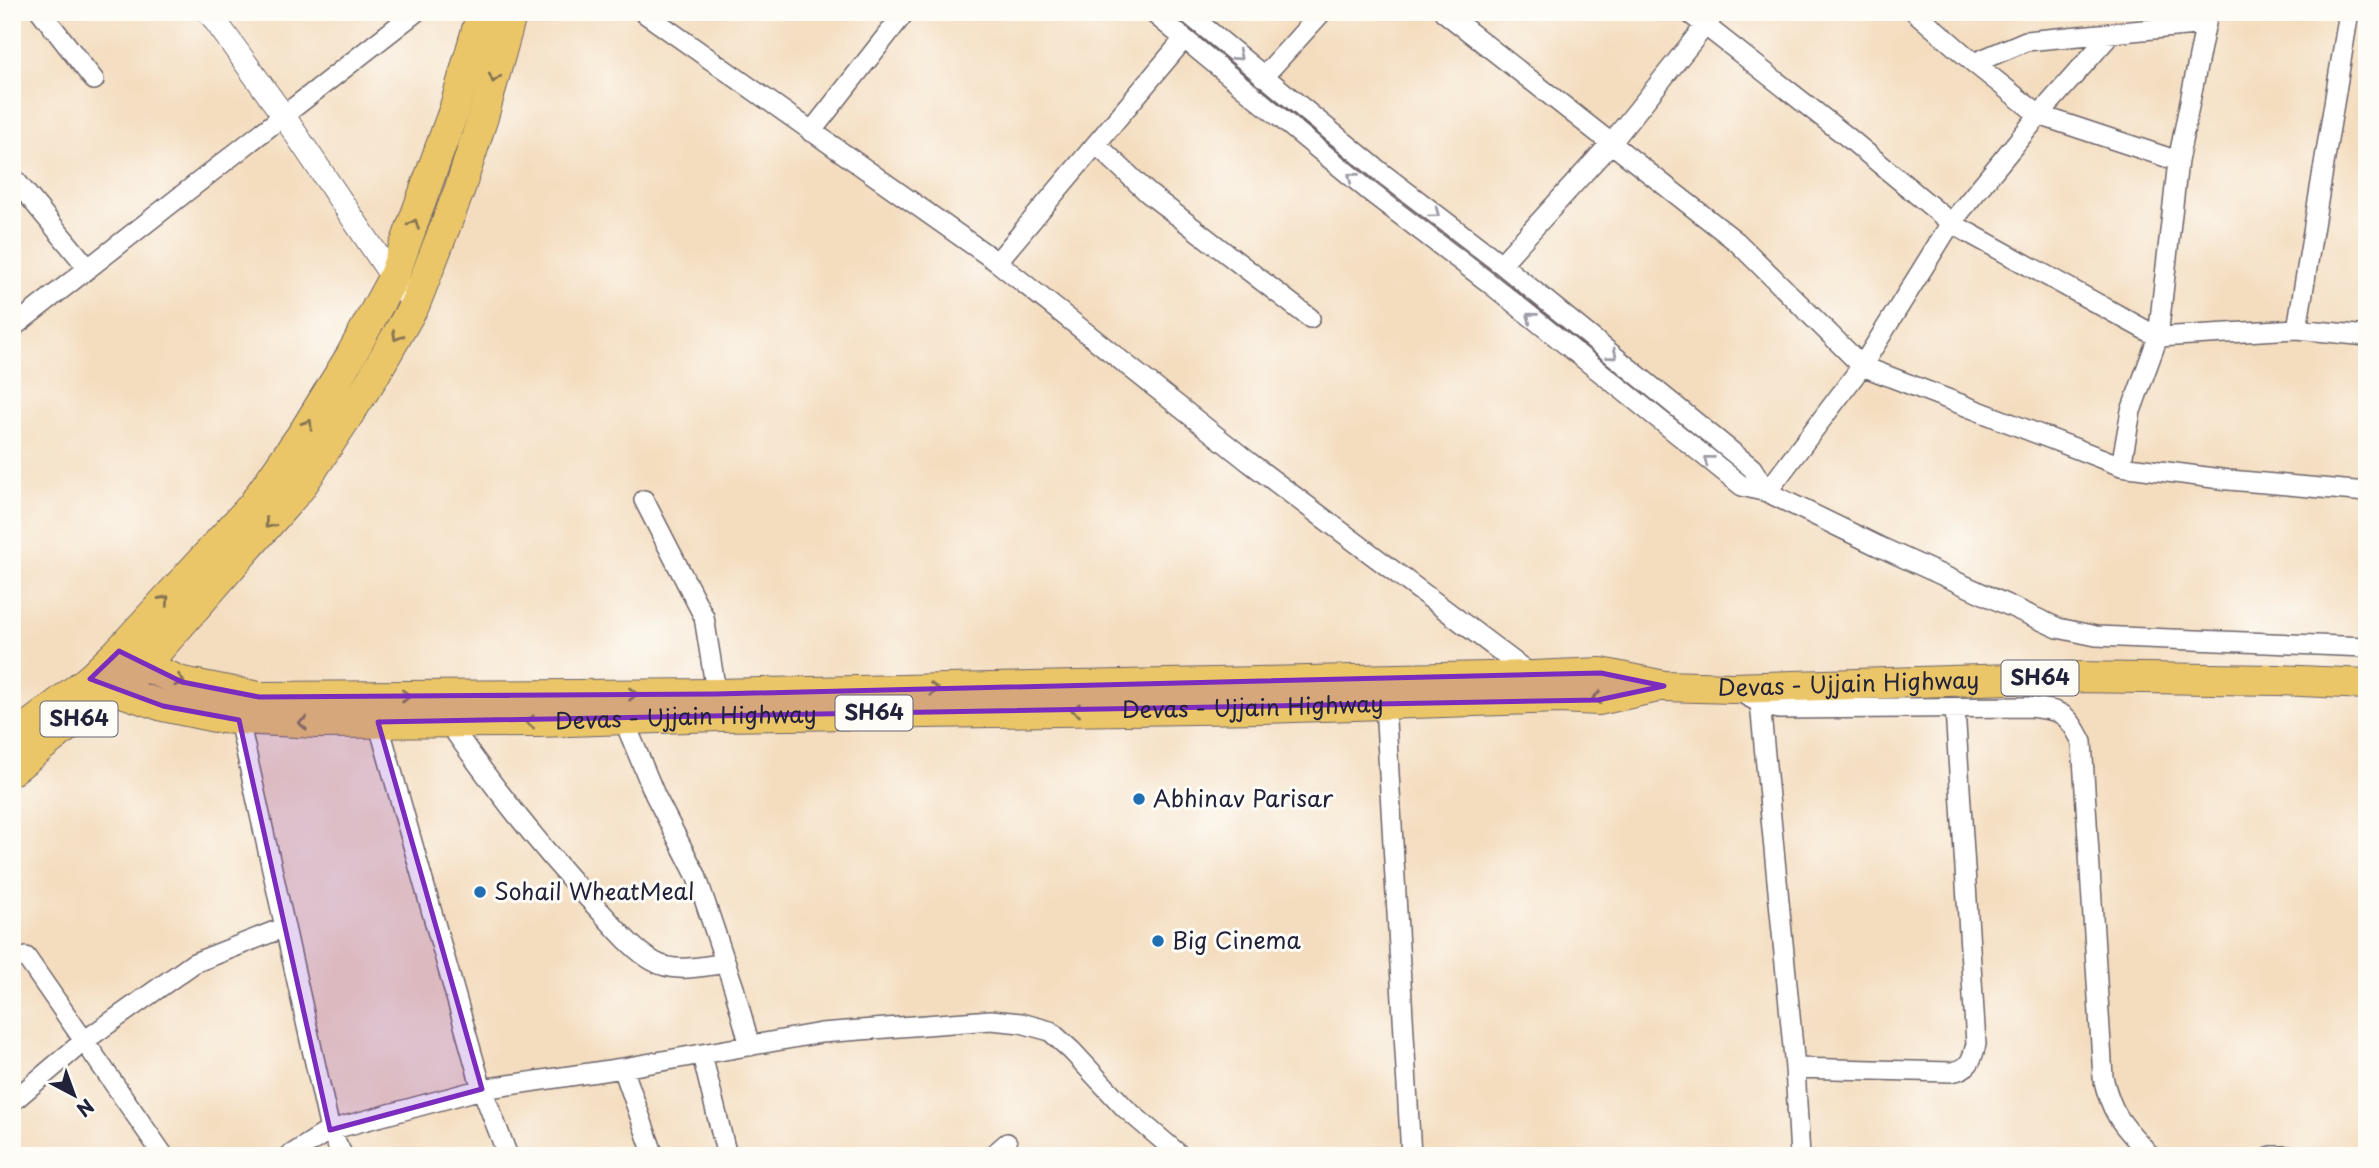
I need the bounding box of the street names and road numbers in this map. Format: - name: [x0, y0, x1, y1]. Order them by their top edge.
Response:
- road number: SH64: [2002, 660, 2078, 696]
- street label: Devas - Ujjain Highway: [1717, 661, 1980, 704]
- street label: Devas - Ujjain Highway: [1121, 685, 1384, 726]
- street label: Devas - Ujjain Highway: [554, 696, 817, 737]
- road number: SH64: [836, 696, 912, 730]
- road number: SH64: [41, 702, 118, 736]

